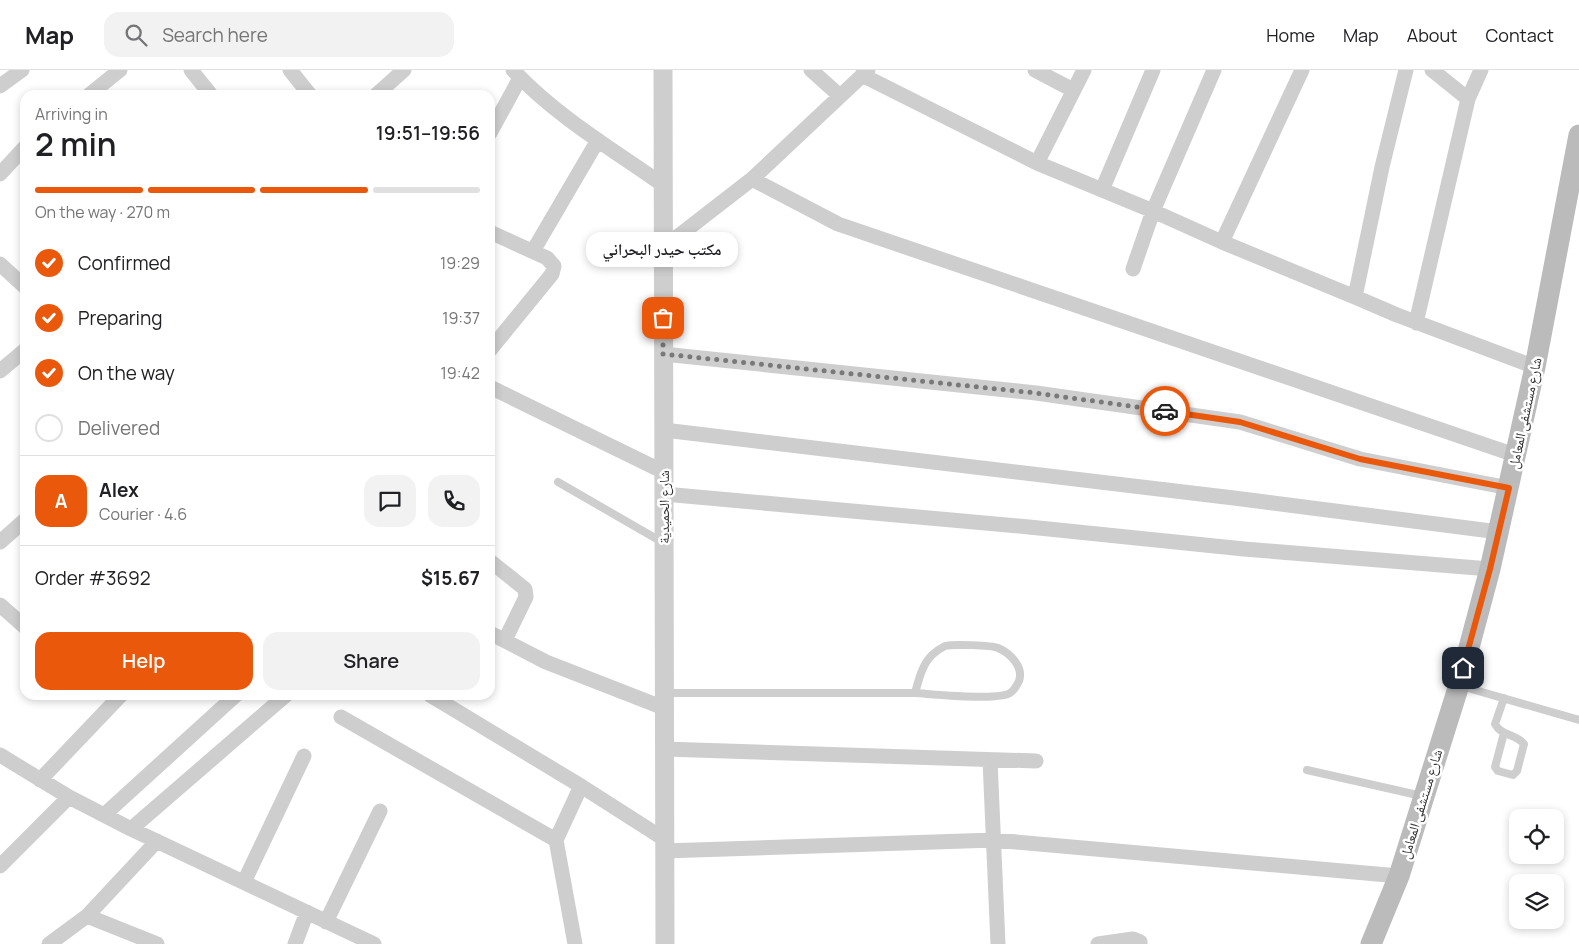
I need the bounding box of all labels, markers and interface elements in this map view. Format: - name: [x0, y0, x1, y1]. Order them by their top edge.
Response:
- search box: [104, 12, 454, 57]
- text: Map: [25, 18, 74, 51]
- icon: search: [122, 21, 150, 49]
- text: Search here: [162, 22, 268, 48]
- text: Home: [1266, 23, 1315, 47]
- text: Map: [1343, 23, 1379, 47]
- text: About: [1407, 23, 1457, 47]
- text: Contact: [1485, 23, 1554, 47]
- text: Arriving in: [35, 103, 108, 125]
- text: 19:51–19:56: [376, 120, 480, 146]
- text: 2 min: [35, 122, 117, 166]
- text: On the way · 270 m: [35, 201, 170, 223]
- callout: مكتب حيدر البحراني: [587, 233, 739, 268]
- text: مكتب حيدر البحراني: [602, 238, 722, 260]
- icon: check: [35, 249, 63, 277]
- text: Confirmed: [78, 250, 171, 276]
- text: 19:29: [440, 252, 480, 274]
- pin: [642, 297, 684, 339]
- icon: check: [35, 304, 63, 332]
- icon: bag: [649, 304, 677, 332]
- text: Preparing: [78, 305, 163, 331]
- text: 19:37: [442, 307, 480, 329]
- street label: شارع مستشفى المعامل: [1503, 355, 1547, 471]
- icon: check: [35, 359, 63, 387]
- text: On the way: [78, 360, 175, 386]
- text: 19:42: [440, 362, 480, 384]
- courier: [1140, 386, 1190, 436]
- icon: car: [1151, 397, 1179, 425]
- text: Delivered: [78, 415, 160, 441]
- street label: شارع الحميدية: [654, 470, 674, 544]
- button: chat: [364, 475, 416, 527]
- button: phone: [428, 475, 480, 527]
- text: Alex: [99, 477, 139, 503]
- text: A: [55, 488, 67, 514]
- text: Courier · 4.6: [99, 503, 187, 525]
- text: Order #3692: [35, 565, 151, 591]
- text: $15.67: [421, 565, 480, 591]
- button: Help: [35, 632, 253, 690]
- button: Share: [263, 632, 480, 690]
- pin: [1442, 647, 1484, 689]
- icon: home: [1449, 654, 1477, 682]
- street label: شارع مستشفى المعامل: [1395, 747, 1447, 861]
- map controls: [1509, 809, 1564, 929]
- button: locate: [1509, 809, 1564, 864]
- button: layers: [1509, 874, 1564, 929]

